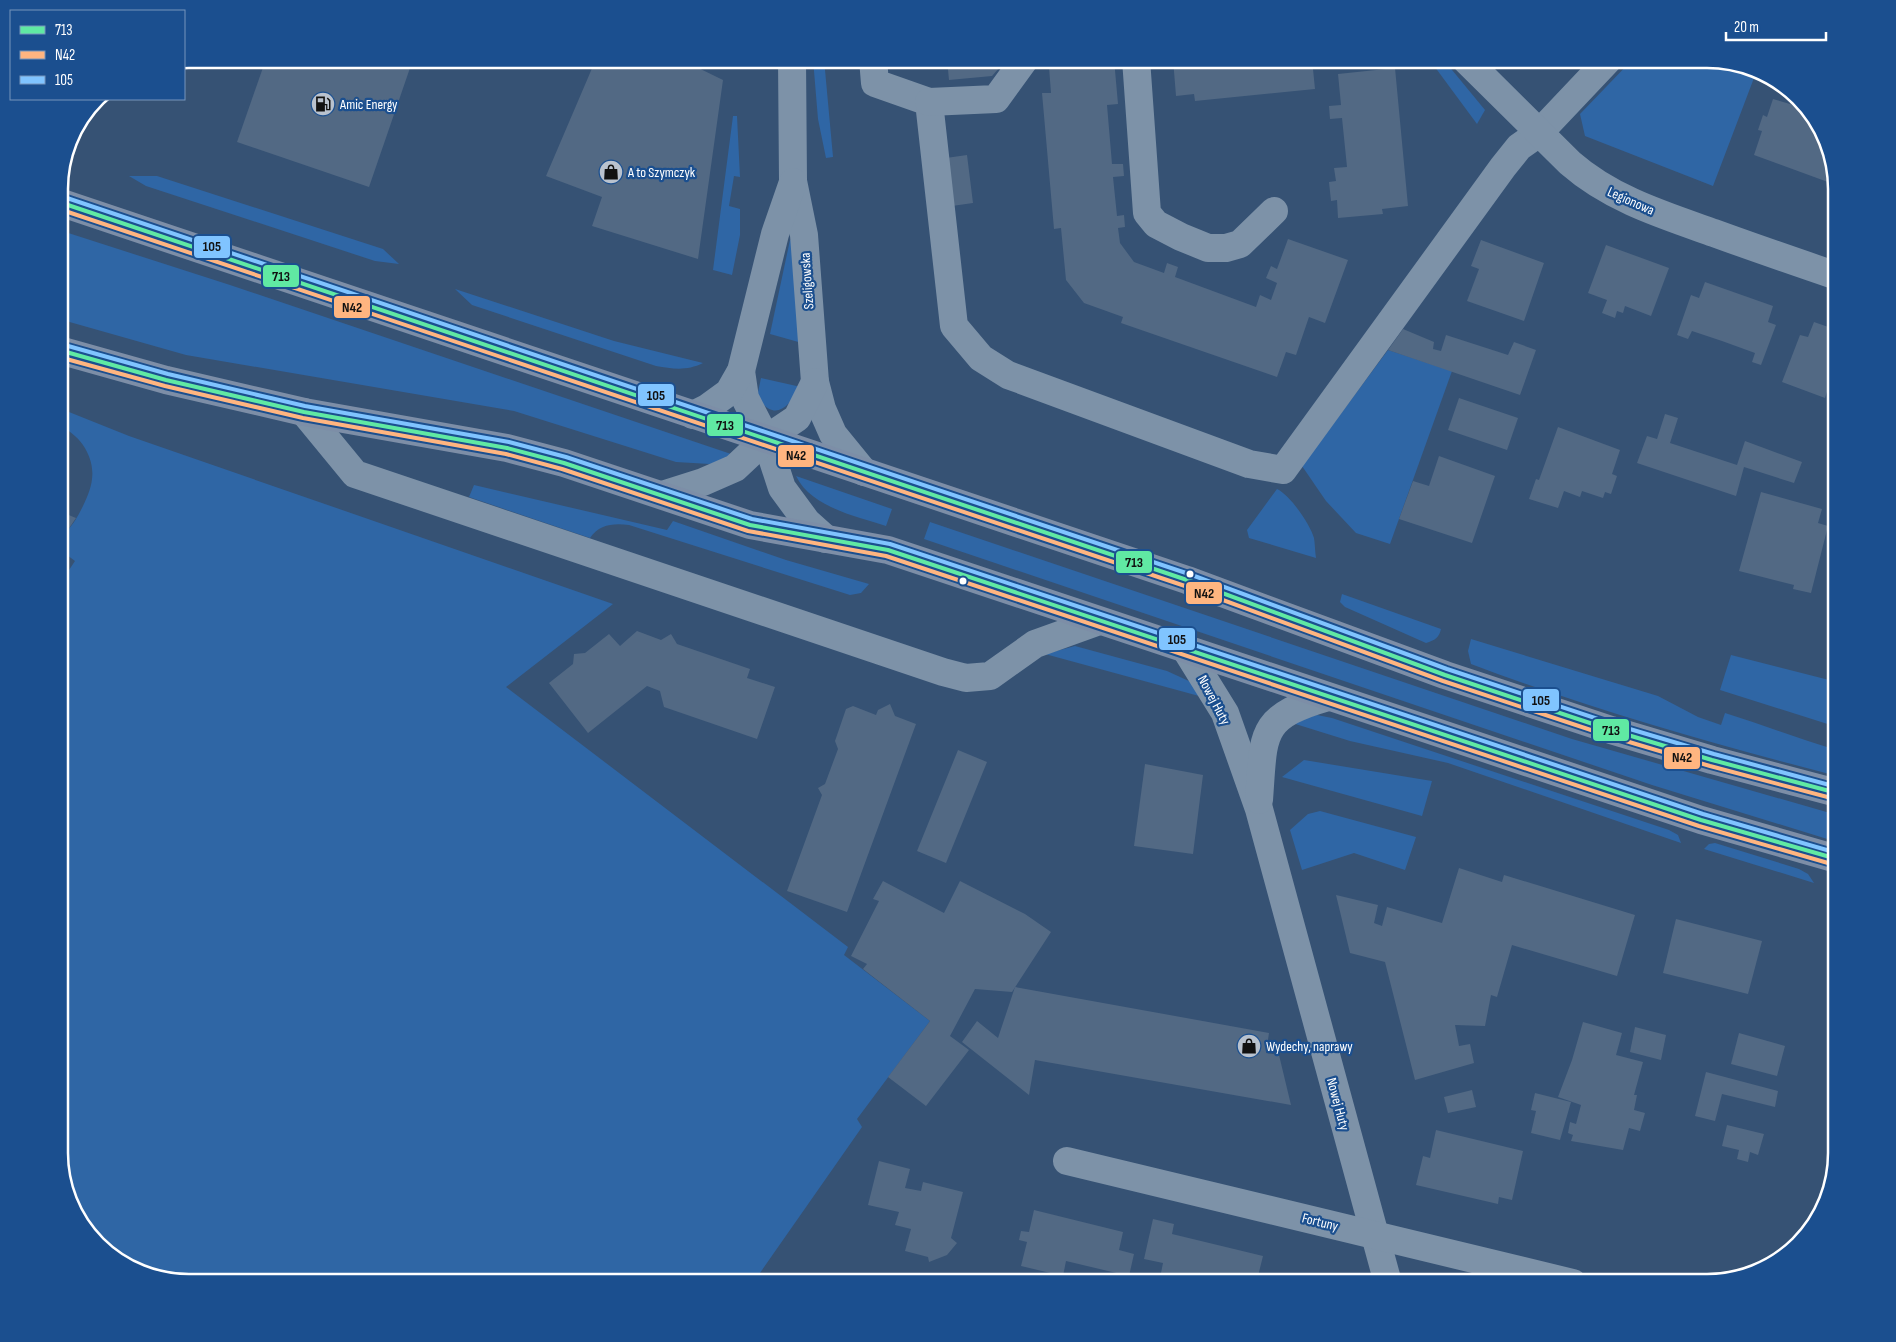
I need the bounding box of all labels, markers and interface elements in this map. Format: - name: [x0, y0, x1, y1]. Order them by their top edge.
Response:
- legend: [10, 10, 185, 100]
- scale bar: [1726, 10, 1826, 42]
- text: 20 m: [1734, 18, 1759, 37]
- text: 713: [55, 21, 73, 40]
- text: N42: [55, 46, 75, 65]
- text: 105: [55, 71, 73, 90]
- fuel station icon: Amic Energy: [310, 91, 336, 117]
- place label: Amic Energy: [339, 96, 398, 113]
- shop icon: A to Szymczyk: [598, 159, 624, 185]
- place label: A to Szymczyk: [627, 164, 696, 181]
- street label: Legionowa: [1605, 183, 1657, 219]
- line badge: 105: [193, 235, 231, 259]
- text: 105: [203, 238, 221, 255]
- street label: Szeligowska: [797, 252, 817, 310]
- line badge: 713: [262, 264, 300, 288]
- text: 713: [272, 268, 290, 285]
- line badge: N42: [333, 295, 371, 319]
- text: N42: [342, 299, 362, 316]
- line badge: 105: [637, 383, 675, 407]
- text: 105: [647, 387, 665, 404]
- line badge: 713: [706, 413, 744, 437]
- text: 713: [716, 417, 734, 434]
- line badge: N42: [777, 444, 815, 468]
- text: N42: [786, 447, 806, 464]
- line badge: 713: [1115, 550, 1153, 574]
- text: 713: [1125, 554, 1143, 571]
- unlabelled marker: [1185, 569, 1195, 579]
- unlabelled marker: [958, 576, 968, 586]
- line badge: N42: [1185, 581, 1223, 605]
- text: N42: [1194, 585, 1214, 602]
- line badge: 105: [1158, 627, 1196, 651]
- text: 105: [1168, 631, 1186, 648]
- street label: Nowej Huty: [1194, 672, 1234, 728]
- line badge: 105: [1522, 688, 1560, 712]
- text: 105: [1532, 692, 1550, 709]
- line badge: 713: [1592, 718, 1630, 742]
- text: 713: [1602, 722, 1620, 739]
- line badge: N42: [1663, 746, 1701, 770]
- text: N42: [1672, 749, 1692, 766]
- shop icon: Wydechy, naprawy: [1236, 1033, 1262, 1059]
- place label: Wydechy, naprawy: [1266, 1038, 1353, 1055]
- street label: Nowej Huty: [1323, 1076, 1353, 1133]
- street label: Fortuny: [1300, 1209, 1340, 1235]

